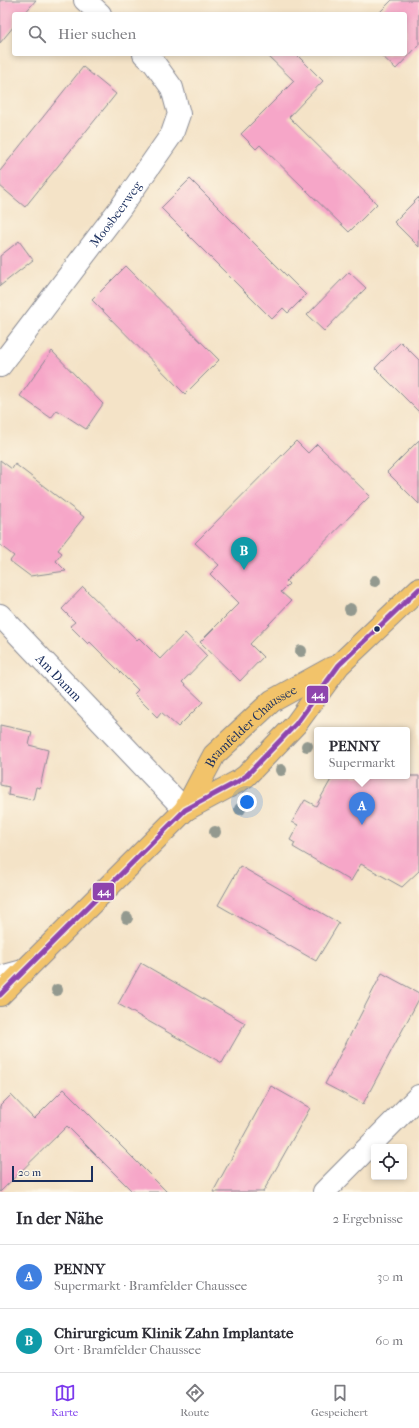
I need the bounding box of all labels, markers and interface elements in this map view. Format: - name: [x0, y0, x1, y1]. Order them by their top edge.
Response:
- search box: [12, 12, 407, 56]
- icon: search: [26, 23, 48, 45]
- text: Hier suchen: [58, 25, 136, 43]
- street label: Moosbeerweg: [87, 177, 145, 250]
- pin: B: [231, 537, 257, 570]
- unlabelled marker: [372, 624, 382, 634]
- street label: Am Damm: [32, 650, 85, 705]
- street label: Bramfelder Chaussee: [202, 682, 300, 770]
- line badge: 44: [306, 685, 329, 704]
- text: 44: [310, 688, 325, 701]
- popup: [314, 727, 410, 779]
- text: PENNY: [329, 737, 380, 755]
- text: Supermarkt: [329, 755, 395, 770]
- your location: [237, 792, 257, 812]
- pin: A: [349, 792, 375, 825]
- line badge: 44: [92, 882, 115, 901]
- text: 44: [96, 885, 111, 898]
- map controls: [371, 1144, 407, 1180]
- button: locate: [371, 1144, 407, 1180]
- scale bar: [12, 1164, 93, 1183]
- text: 20 m: [18, 1166, 41, 1179]
- text: In der Nähe: [16, 1208, 103, 1228]
- text: 2 Ergebnisse: [333, 1211, 403, 1226]
- text: PENNY: [54, 1260, 105, 1278]
- text: A: [25, 1269, 33, 1284]
- text: 30 m: [377, 1269, 403, 1284]
- text: Supermarkt · Bramfelder Chaussee: [54, 1278, 247, 1293]
- text: Chirurgicum Klinik Zahn Implantate: [54, 1324, 294, 1342]
- text: B: [25, 1333, 33, 1348]
- text: 60 m: [375, 1333, 403, 1348]
- text: Ort · Bramfelder Chaussee: [54, 1342, 201, 1357]
- tab: Karte: [51, 1382, 78, 1419]
- tab: Route: [180, 1382, 209, 1419]
- tab: Gespeichert: [311, 1382, 368, 1419]

